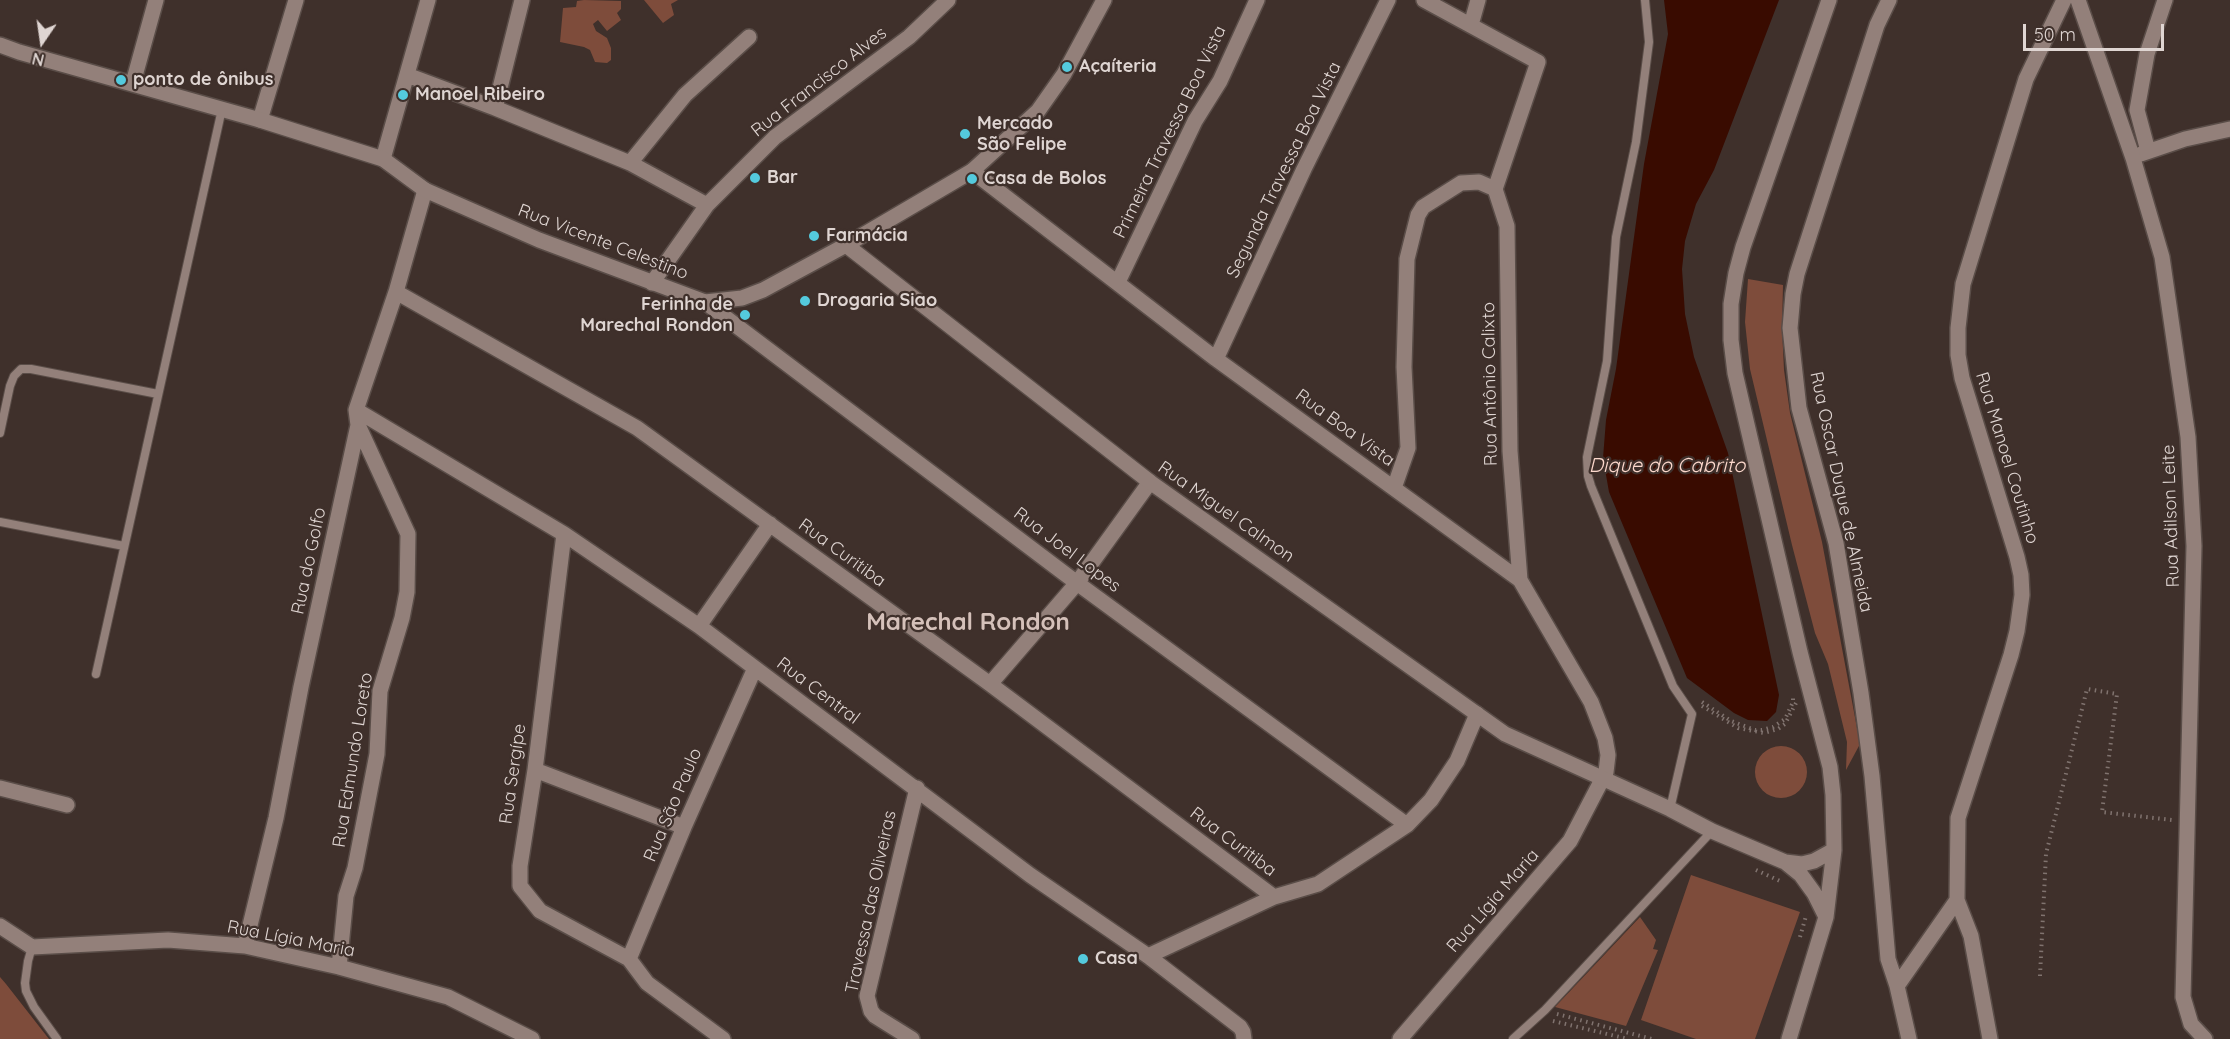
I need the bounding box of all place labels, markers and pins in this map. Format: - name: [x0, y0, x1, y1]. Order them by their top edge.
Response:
- place label: Açaíteria: [1079, 56, 1157, 78]
- marker: Açaíteria: [1060, 60, 1074, 74]
- place label: ponto de ônibus: [133, 69, 274, 91]
- marker: ponto de ônibus: [114, 73, 128, 87]
- place label: Manoel Ribeiro: [415, 84, 545, 106]
- marker: Manoel Ribeiro: [396, 88, 410, 102]
- place label: Mercado São Felipe: [977, 113, 1067, 156]
- marker: Mercado São Felipe: [958, 127, 972, 141]
- place label: Bar: [767, 167, 798, 189]
- place label: Casa de Bolos: [984, 168, 1106, 190]
- marker: Bar: [748, 171, 762, 185]
- marker: Casa de Bolos: [965, 172, 979, 186]
- place label: Farmácia: [826, 225, 908, 247]
- marker: Farmácia: [807, 229, 821, 243]
- place label: Drogaria Siao: [817, 290, 937, 312]
- place label: Ferinha de Marechal Rondon: [580, 294, 733, 336]
- marker: Drogaria Siao: [798, 294, 812, 308]
- marker: Ferinha de Marechal Rondon: [738, 308, 752, 322]
- place label: Casa: [1095, 948, 1138, 970]
- marker: Casa: [1076, 952, 1090, 966]

